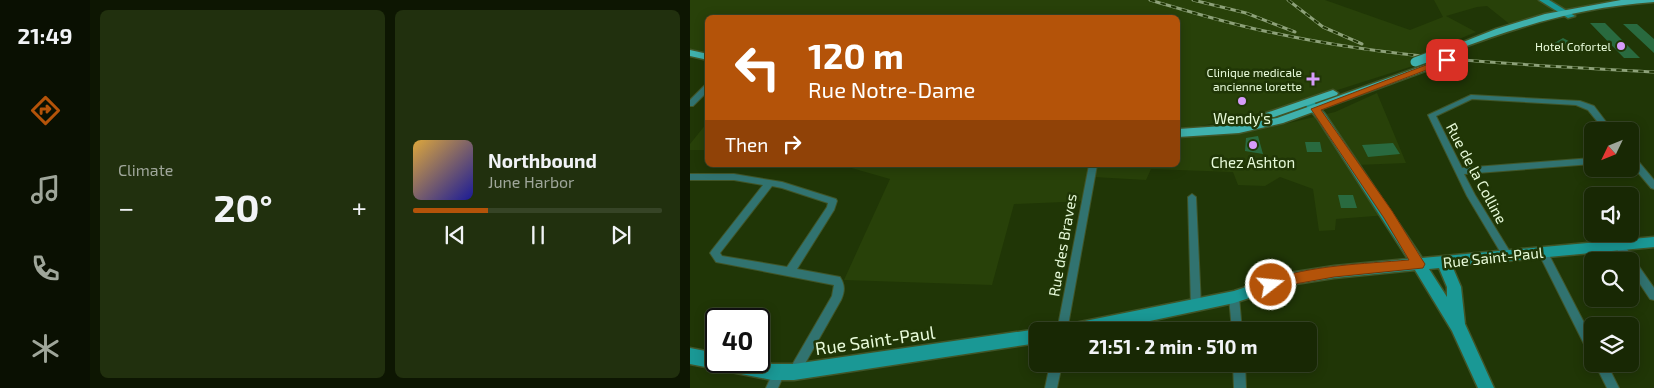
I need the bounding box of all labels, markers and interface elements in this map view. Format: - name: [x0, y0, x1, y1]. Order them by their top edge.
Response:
- text: 21:49: [18, 22, 72, 48]
- text: 120 m: [808, 34, 904, 76]
- icon: left: [725, 35, 790, 100]
- pin: [1426, 39, 1468, 81]
- place label: Hotel Cofortel: [1535, 39, 1611, 53]
- marker: Hotel Cofortel: [1615, 40, 1627, 52]
- icon: arrive: [1433, 46, 1461, 74]
- place label: Clinique medicale ancienne lorette: [1207, 65, 1302, 93]
- marker: Clinique medicale ancienne lorette: [1306, 72, 1320, 86]
- text: Rue Notre-Dame: [808, 76, 975, 102]
- icon: directions: [28, 93, 63, 128]
- marker: Wendy's: [1236, 95, 1248, 107]
- place label: Wendy's: [1213, 109, 1271, 127]
- street label: Rue de la Colline: [1443, 119, 1511, 227]
- north arrow: [1584, 122, 1639, 178]
- map controls: [1584, 122, 1639, 372]
- icon: right: [778, 130, 806, 158]
- text: Then: [725, 133, 768, 156]
- marker: Chez Ashton: [1247, 139, 1259, 151]
- text: Northbound: [488, 149, 597, 172]
- place label: Chez Ashton: [1211, 153, 1295, 171]
- text: Climate: [118, 160, 173, 179]
- icon: music: [28, 172, 63, 207]
- text: June Harbor: [488, 172, 575, 191]
- text: 20°: [213, 184, 273, 230]
- button: sound: [1584, 187, 1639, 242]
- text: −: [118, 190, 134, 224]
- text: +: [352, 190, 367, 224]
- street label: Rue des Braves: [1044, 192, 1080, 298]
- icon: previous: [441, 221, 469, 249]
- icon: pause: [524, 221, 552, 249]
- icon: next: [607, 221, 635, 249]
- street label: Rue Saint-Paul: [1442, 243, 1545, 271]
- icon: phone: [28, 251, 63, 286]
- button: search: [1584, 252, 1639, 307]
- position arrow: [1244, 258, 1296, 310]
- speed limit sign: 40: [705, 308, 770, 373]
- button: layers: [1584, 317, 1639, 372]
- street label: Rue Saint-Paul: [814, 321, 937, 359]
- icon: climate: [28, 331, 63, 366]
- text: 21:51 · 2 min · 510 m: [1089, 335, 1257, 358]

